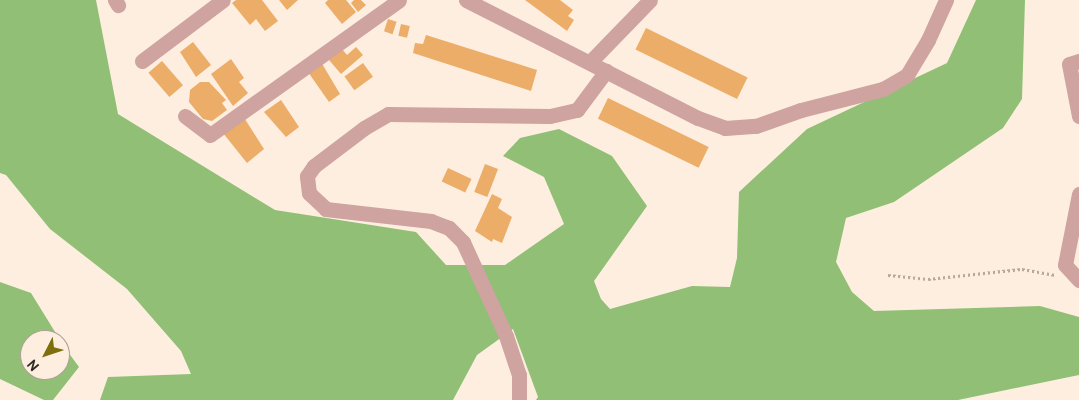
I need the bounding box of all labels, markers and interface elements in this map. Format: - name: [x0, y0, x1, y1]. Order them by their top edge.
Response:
- north arrow: [20, 330, 70, 380]
- text: N: [24, 355, 44, 374]

